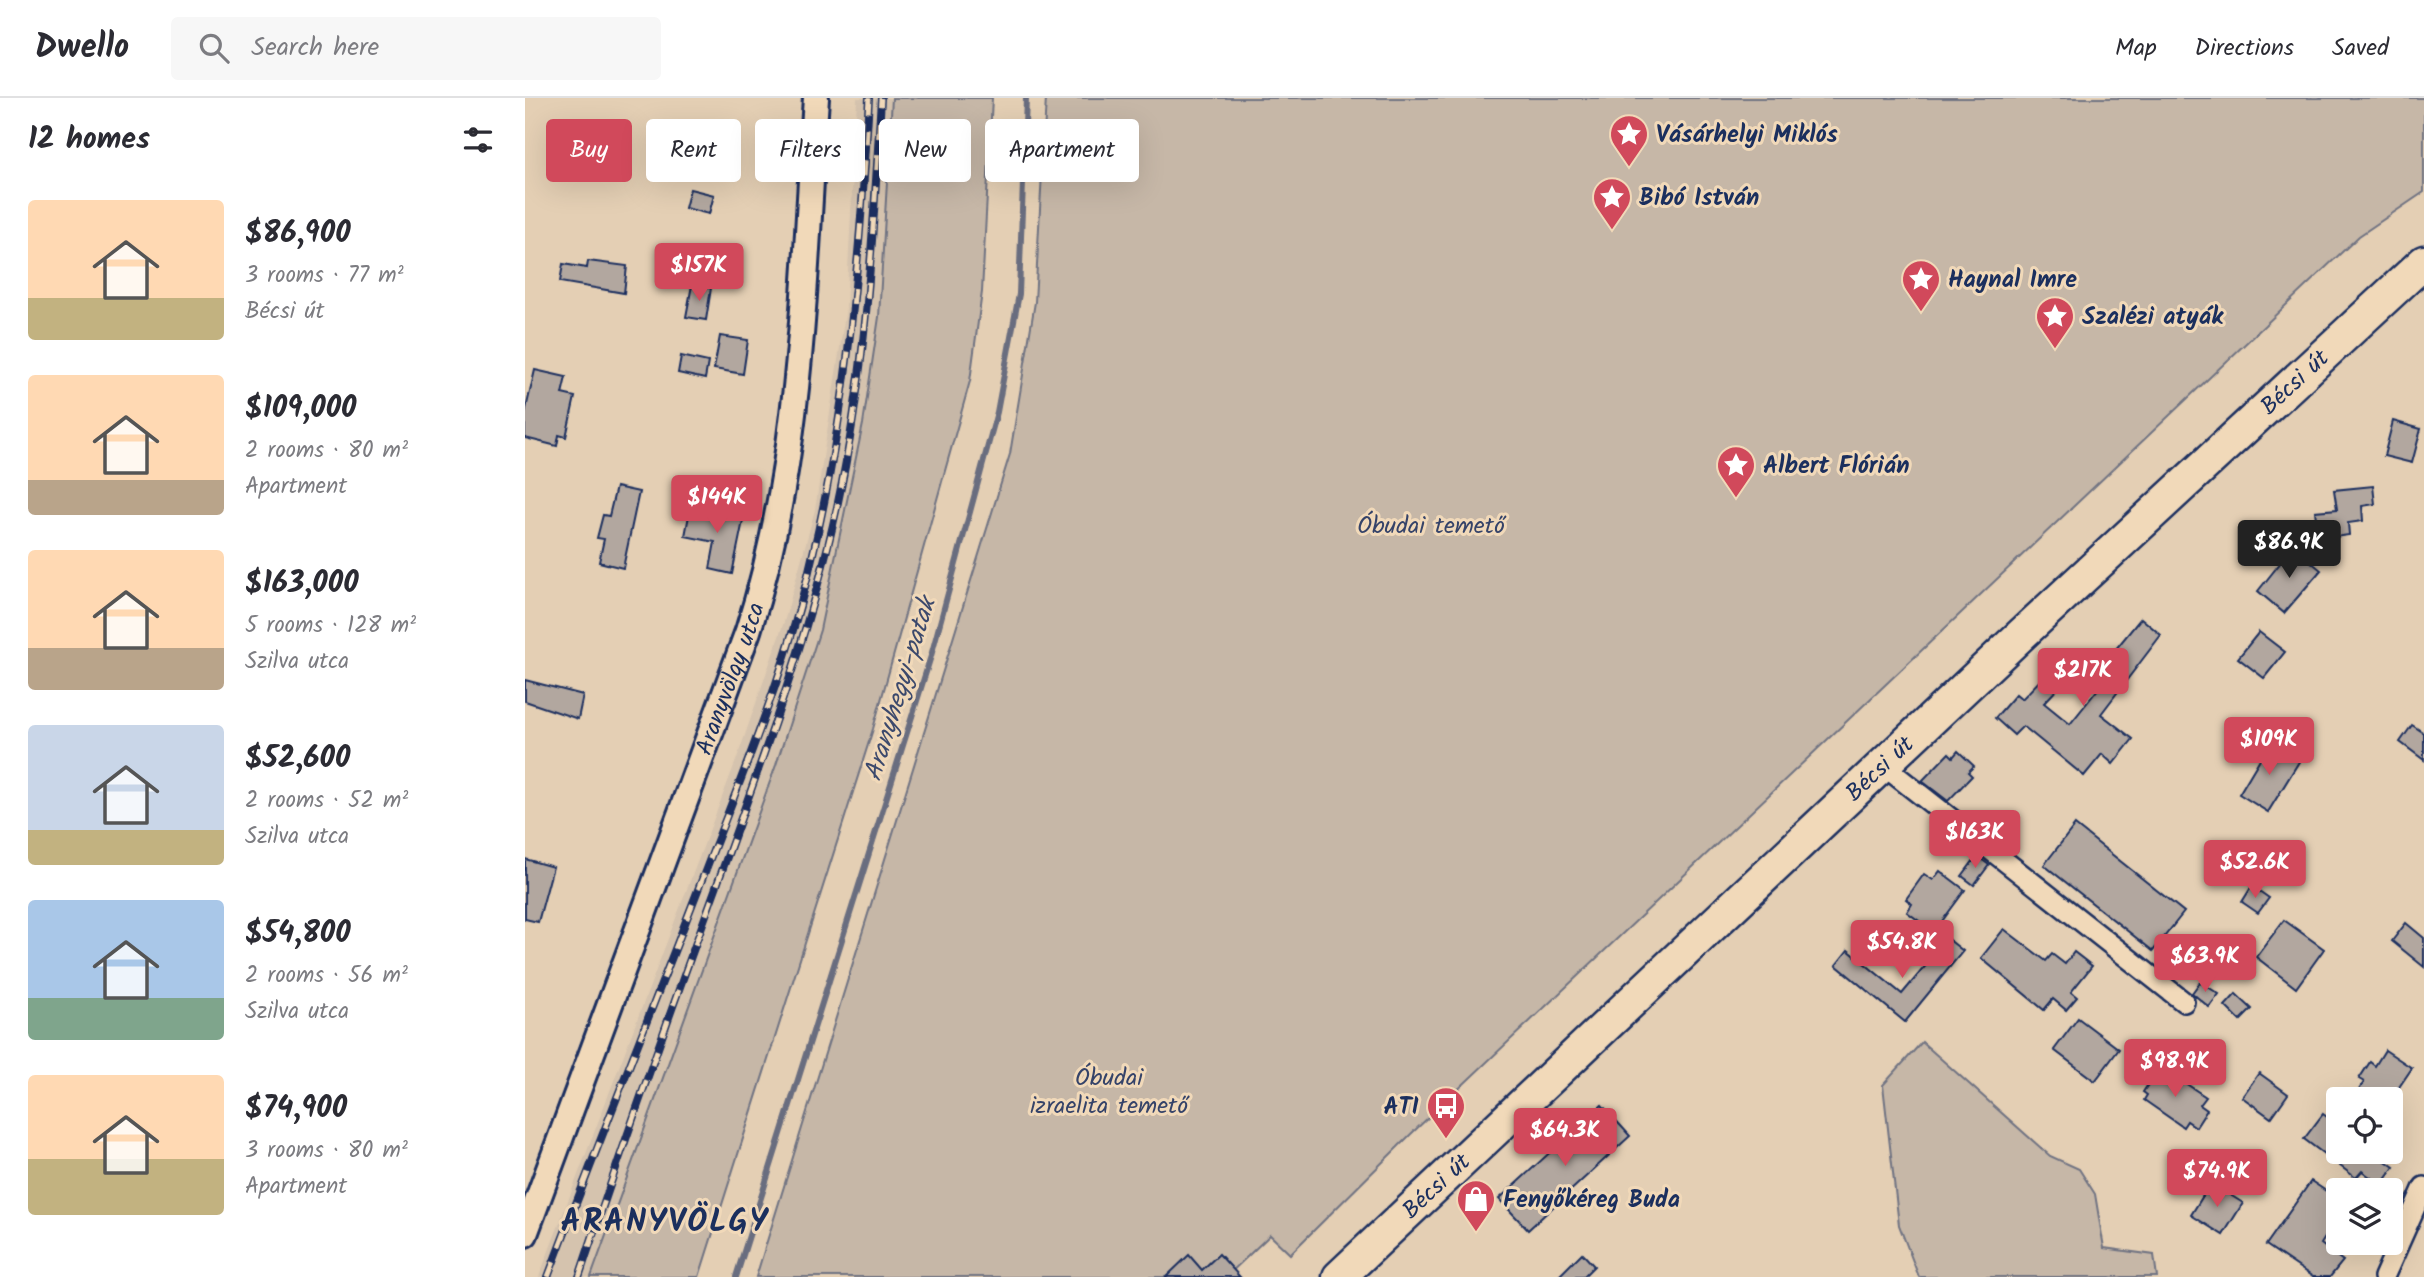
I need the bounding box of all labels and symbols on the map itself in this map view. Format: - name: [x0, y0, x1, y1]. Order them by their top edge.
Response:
- place icon: Vásárhelyi Miklós: [1608, 113, 1650, 168]
- place label: Vásárhelyi Miklós: [1656, 116, 1838, 155]
- place icon: Bibó István: [1591, 176, 1633, 231]
- place label: Bibó István: [1639, 179, 1759, 218]
- pin: $157K: [650, 244, 748, 303]
- place icon: Haynal Imre: [1900, 258, 1942, 313]
- place label: Haynal Imre: [1948, 261, 2077, 300]
- place icon: Szalézi atyák: [2034, 295, 2076, 350]
- place label: Szalézi atyák: [2082, 298, 2224, 337]
- street label: Bécsi út: [2252, 340, 2339, 426]
- place icon: Albert Flórián: [1715, 444, 1757, 499]
- place label: Albert Flórián: [1763, 447, 1909, 486]
- pin: $144K: [668, 476, 766, 535]
- park label: Óbudai temető: [1357, 507, 1507, 546]
- pin: $86.9K: [2232, 520, 2346, 580]
- water label: Aranyhegyi-patak: [853, 589, 950, 787]
- street label: Aranyvölgy utca: [686, 598, 777, 761]
- pin: $217K: [2034, 648, 2132, 708]
- pin: $109K: [2220, 718, 2318, 777]
- street label: Bécsi út: [1837, 726, 1924, 812]
- pin: $163K: [1926, 810, 2024, 870]
- pin: $52.6K: [2198, 840, 2312, 900]
- pin: $54.8K: [1845, 920, 1959, 980]
- pin: $63.9K: [2148, 934, 2262, 994]
- pin: $98.9K: [2118, 1040, 2232, 1099]
- park label: Óbudai izraelita temető: [1030, 1059, 1190, 1126]
- bus stop icon: ATI: [1425, 1085, 1467, 1140]
- place label: ATI: [1383, 1088, 1419, 1127]
- pin: $64.3K: [1508, 1108, 1622, 1168]
- street label: Bécsi út: [1393, 1144, 1481, 1230]
- pin: $74.9K: [2160, 1150, 2274, 1209]
- shop icon: Fenyőkéreg Buda: [1455, 1178, 1497, 1233]
- place label: Fenyőkéreg Buda: [1503, 1181, 1680, 1220]
- district label: ARANYVÖLGY: [560, 1197, 770, 1248]

